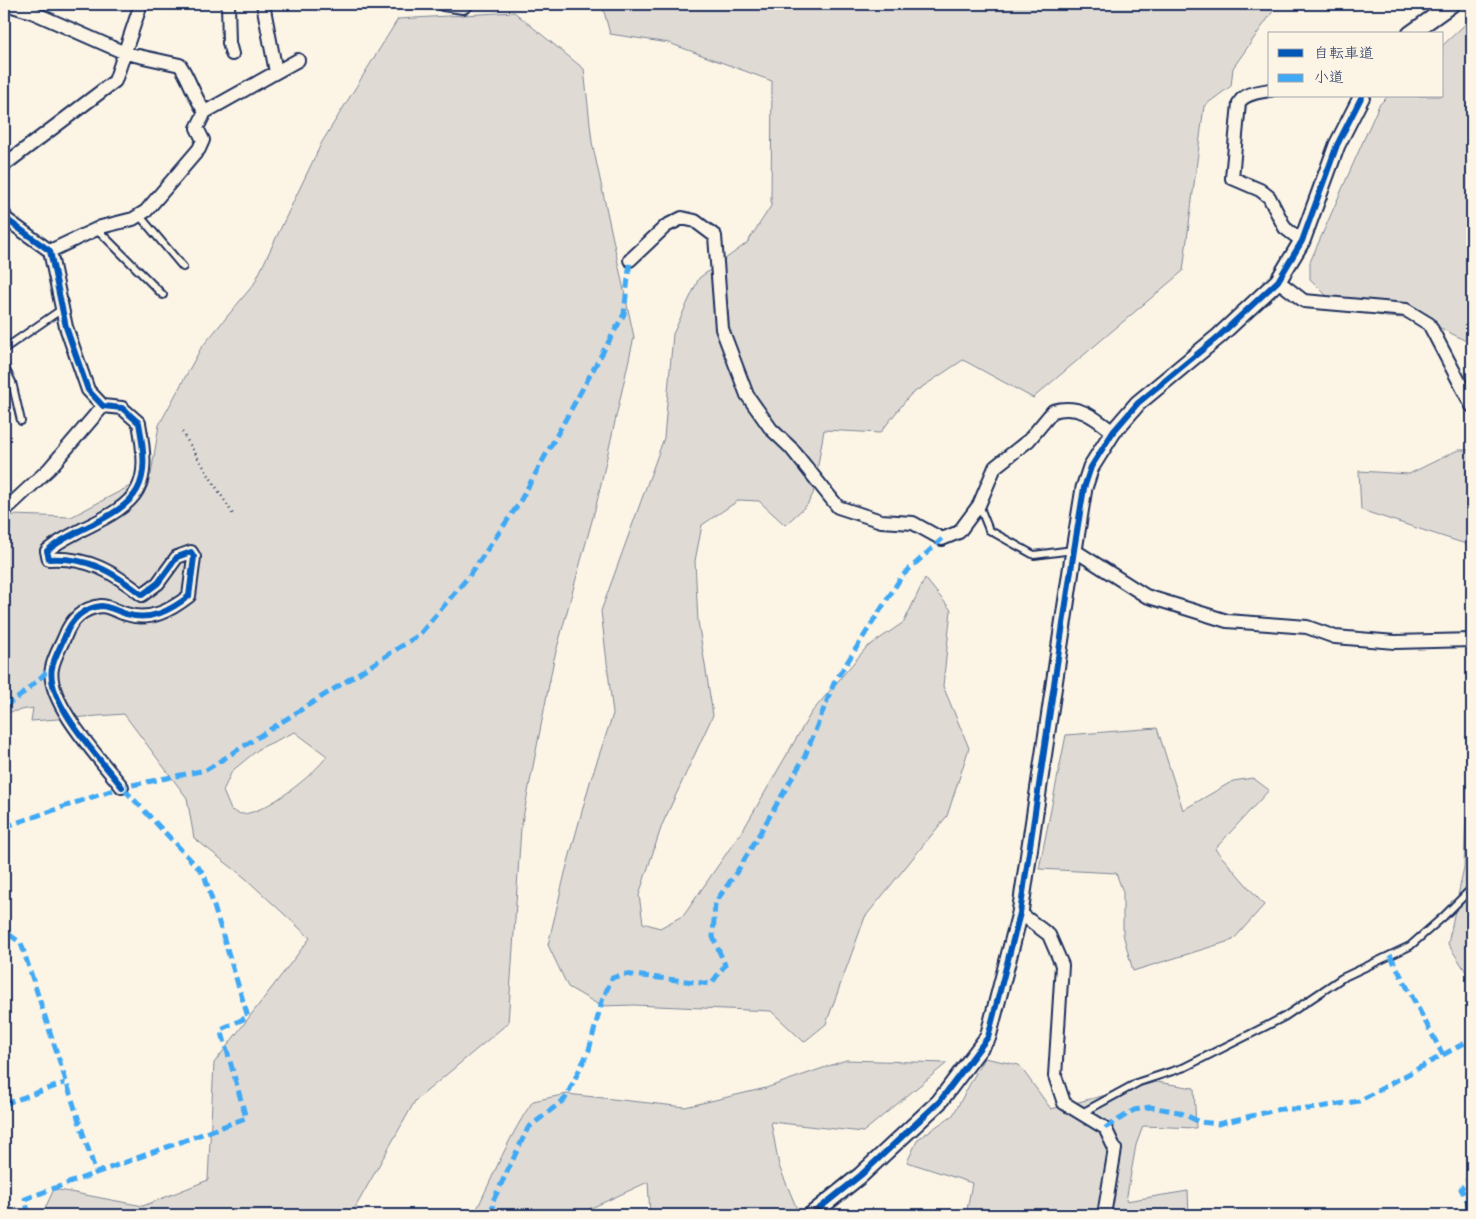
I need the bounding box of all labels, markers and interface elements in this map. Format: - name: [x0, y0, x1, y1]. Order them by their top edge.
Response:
- legend: [1268, 32, 1444, 98]
- text: 自転車道: [1314, 42, 1374, 66]
- text: 小道: [1314, 66, 1344, 90]

